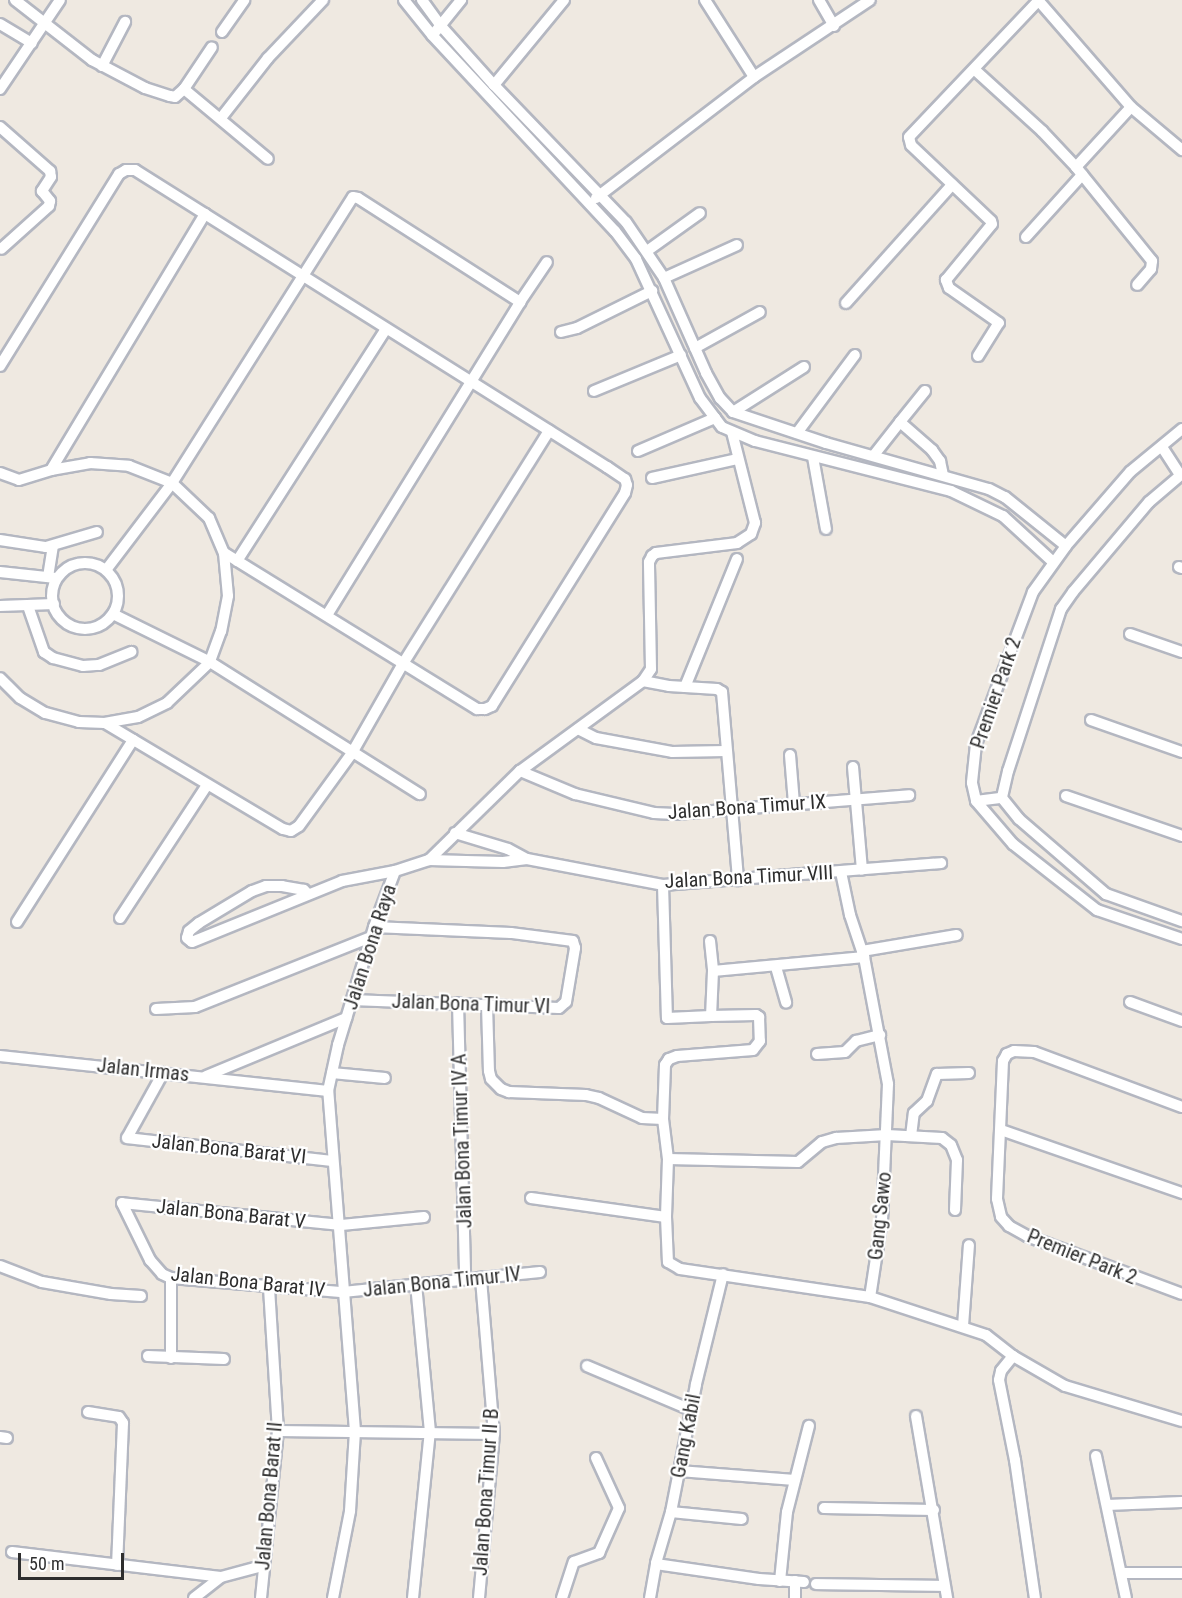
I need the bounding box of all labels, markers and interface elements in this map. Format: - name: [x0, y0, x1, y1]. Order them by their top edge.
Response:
- street label: Premier Park 2: [966, 634, 1026, 752]
- street label: Jalan Bona Timur IX: [667, 789, 827, 825]
- street label: Jalan Bona Timur VIII: [664, 861, 834, 893]
- street label: Jalan Bona Raya: [338, 881, 402, 1013]
- street label: Jalan Bona Timur VI: [391, 989, 551, 1019]
- street label: Jalan Irmas: [96, 1053, 190, 1087]
- street label: Jalan Bona Timur IV A: [447, 1053, 477, 1229]
- street label: Jalan Bona Barat VI: [151, 1129, 307, 1169]
- street label: Gang Sawo: [863, 1171, 897, 1261]
- street label: Jalan Bona Barat V: [155, 1194, 307, 1234]
- street label: Premier Park 2: [1024, 1224, 1140, 1290]
- street label: Jalan Bona Barat IV: [170, 1262, 326, 1302]
- street label: Jalan Bona Timur IV: [362, 1262, 522, 1302]
- street label: Gang Kabil: [666, 1392, 706, 1480]
- street label: Jalan Bona Timur II B: [468, 1407, 504, 1577]
- street label: Jalan Bona Barat II: [251, 1421, 287, 1571]
- scale bar: [21, 1541, 128, 1579]
- text: 50 m: [29, 1553, 64, 1574]

